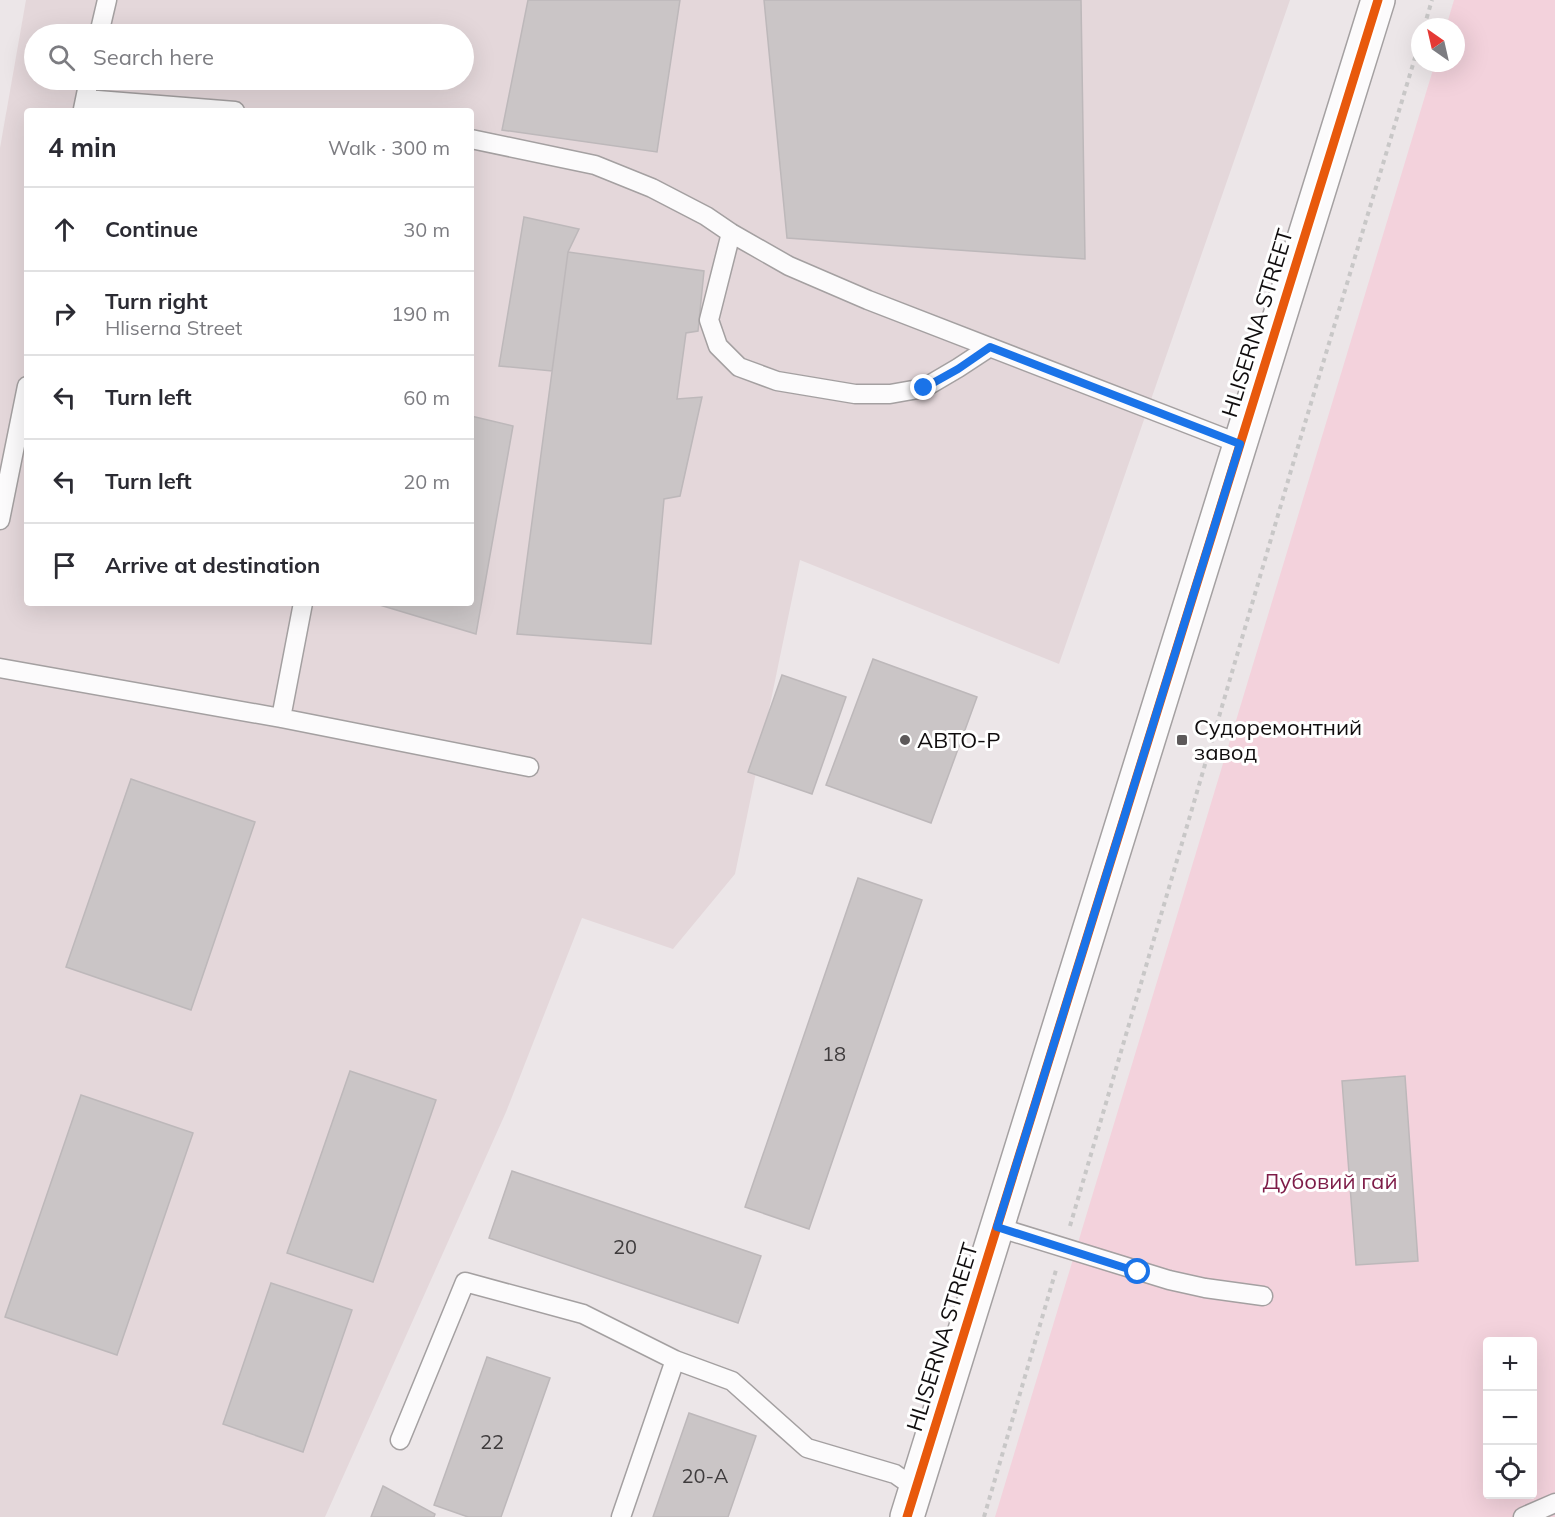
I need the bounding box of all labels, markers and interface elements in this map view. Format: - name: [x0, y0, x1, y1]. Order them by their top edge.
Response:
- north arrow: [1411, 18, 1465, 72]
- search box: [24, 24, 474, 90]
- icon: search: [45, 41, 78, 74]
- text: Search here: [93, 43, 214, 71]
- text: 4 min: [48, 131, 117, 164]
- text: Walk · 300 m: [328, 135, 450, 160]
- icon: ahead: [48, 213, 81, 246]
- text: Continue: [105, 215, 198, 243]
- text: 30 m: [403, 217, 450, 242]
- street label: HLISERNA STREET: [1215, 225, 1299, 421]
- text: Turn right: [105, 287, 208, 315]
- icon: right: [48, 297, 81, 330]
- text: 190 m: [391, 301, 450, 326]
- text: Hliserna Street: [105, 315, 242, 340]
- route end: [910, 374, 936, 400]
- icon: left: [48, 381, 81, 414]
- text: Turn left: [105, 383, 192, 411]
- text: 60 m: [403, 385, 450, 410]
- icon: left: [48, 465, 81, 498]
- text: Turn left: [105, 467, 192, 495]
- text: 20 m: [403, 469, 450, 494]
- icon: arrive: [48, 549, 81, 582]
- text: Arrive at destination: [105, 551, 320, 579]
- place label: Судоремонтний завод: [1194, 713, 1362, 766]
- place label: АВТО-Р: [917, 726, 1001, 754]
- marker: АВТО-Р: [898, 733, 912, 747]
- marker: Судоремонтний завод: [1175, 733, 1189, 747]
- house number: 18: [822, 1041, 846, 1066]
- park label: Дубовий гай: [1262, 1167, 1398, 1195]
- house number: 20: [613, 1234, 637, 1259]
- street label: HLISERNA STREET: [900, 1239, 984, 1435]
- route start: [1124, 1258, 1150, 1284]
- map controls: [1483, 1337, 1537, 1499]
- button: +: [1483, 1337, 1537, 1391]
- button: −: [1483, 1391, 1537, 1445]
- house number: 22: [480, 1429, 504, 1454]
- button: locate: [1483, 1445, 1537, 1499]
- house number: 20-А: [682, 1463, 729, 1488]

